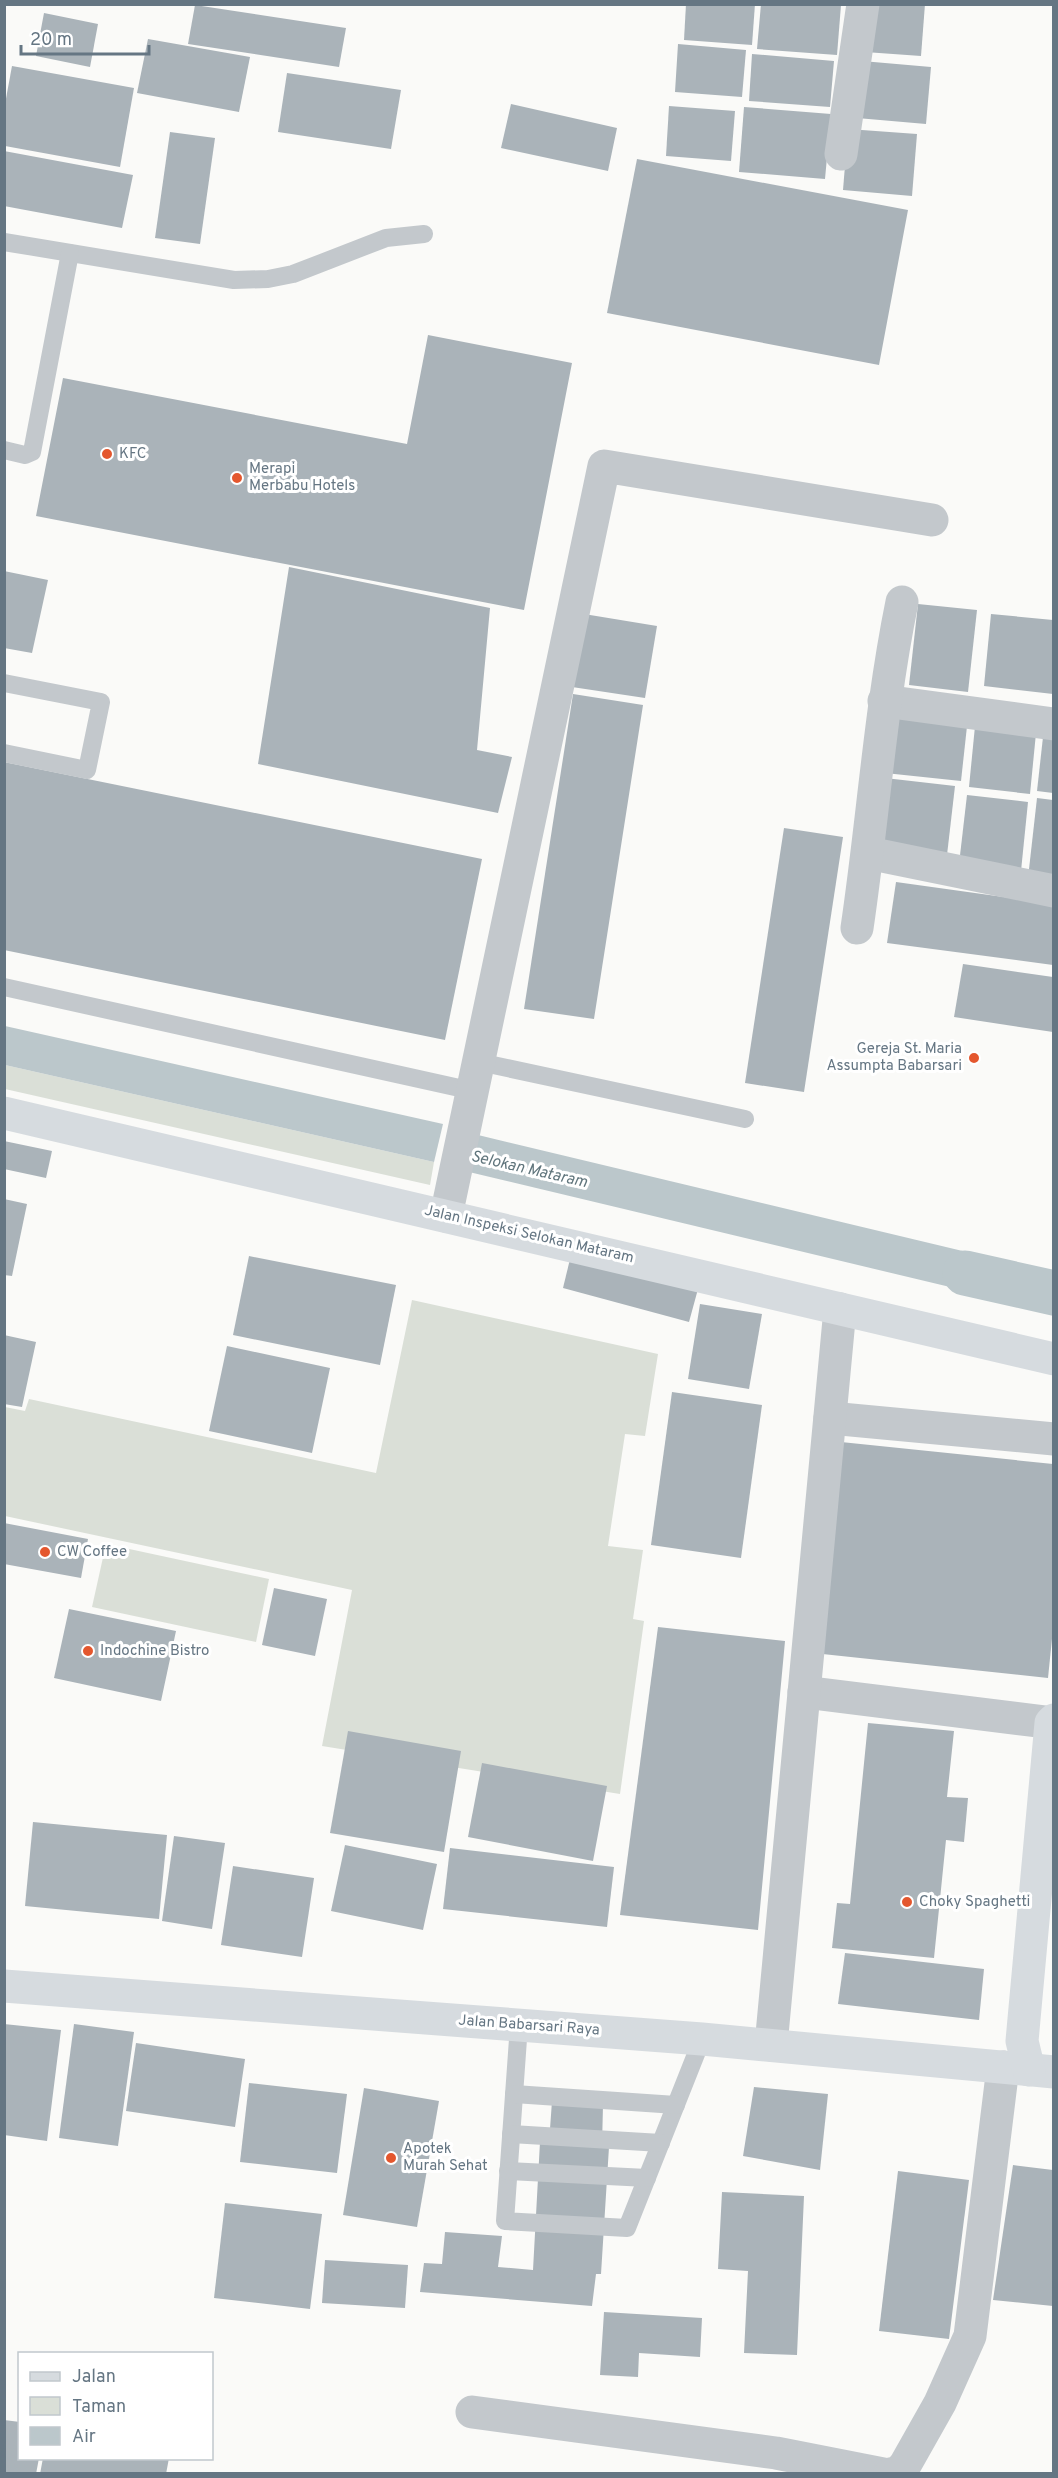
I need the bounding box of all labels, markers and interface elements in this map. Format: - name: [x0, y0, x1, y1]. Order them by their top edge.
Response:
- scale bar: [21, 18, 148, 56]
- text: 20 m: [30, 29, 72, 52]
- place label: KFC: [119, 445, 147, 464]
- marker: KFC: [100, 447, 114, 461]
- place label: Merapi Merbabu Hotels: [249, 460, 355, 496]
- marker: Merapi Merbabu Hotels: [230, 471, 244, 485]
- place label: Gereja St. Maria Assumpta Babarsari: [826, 1040, 962, 1076]
- marker: Gereja St. Maria Assumpta Babarsari: [967, 1051, 981, 1065]
- water label: Selokan Mataram: [469, 1147, 589, 1193]
- street label: Jalan Inspeksi Selokan Mataram: [422, 1202, 636, 1268]
- place label: CW Coffee: [57, 1543, 127, 1562]
- marker: CW Coffee: [38, 1545, 52, 1559]
- place label: Indochine Bistro: [100, 1642, 209, 1661]
- marker: Indochine Bistro: [81, 1644, 95, 1658]
- place label: Choky Spaghetti: [919, 1893, 1030, 1912]
- marker: Choky Spaghetti: [900, 1895, 914, 1909]
- street label: Jalan Babarsari Raya: [458, 2012, 600, 2040]
- place label: Apotek Murah Sehat: [403, 2140, 488, 2176]
- marker: Apotek Murah Sehat: [384, 2151, 398, 2165]
- legend: [18, 2352, 213, 2460]
- text: Jalan: [72, 2366, 116, 2389]
- text: Taman: [72, 2396, 126, 2419]
- text: Air: [72, 2426, 96, 2449]

